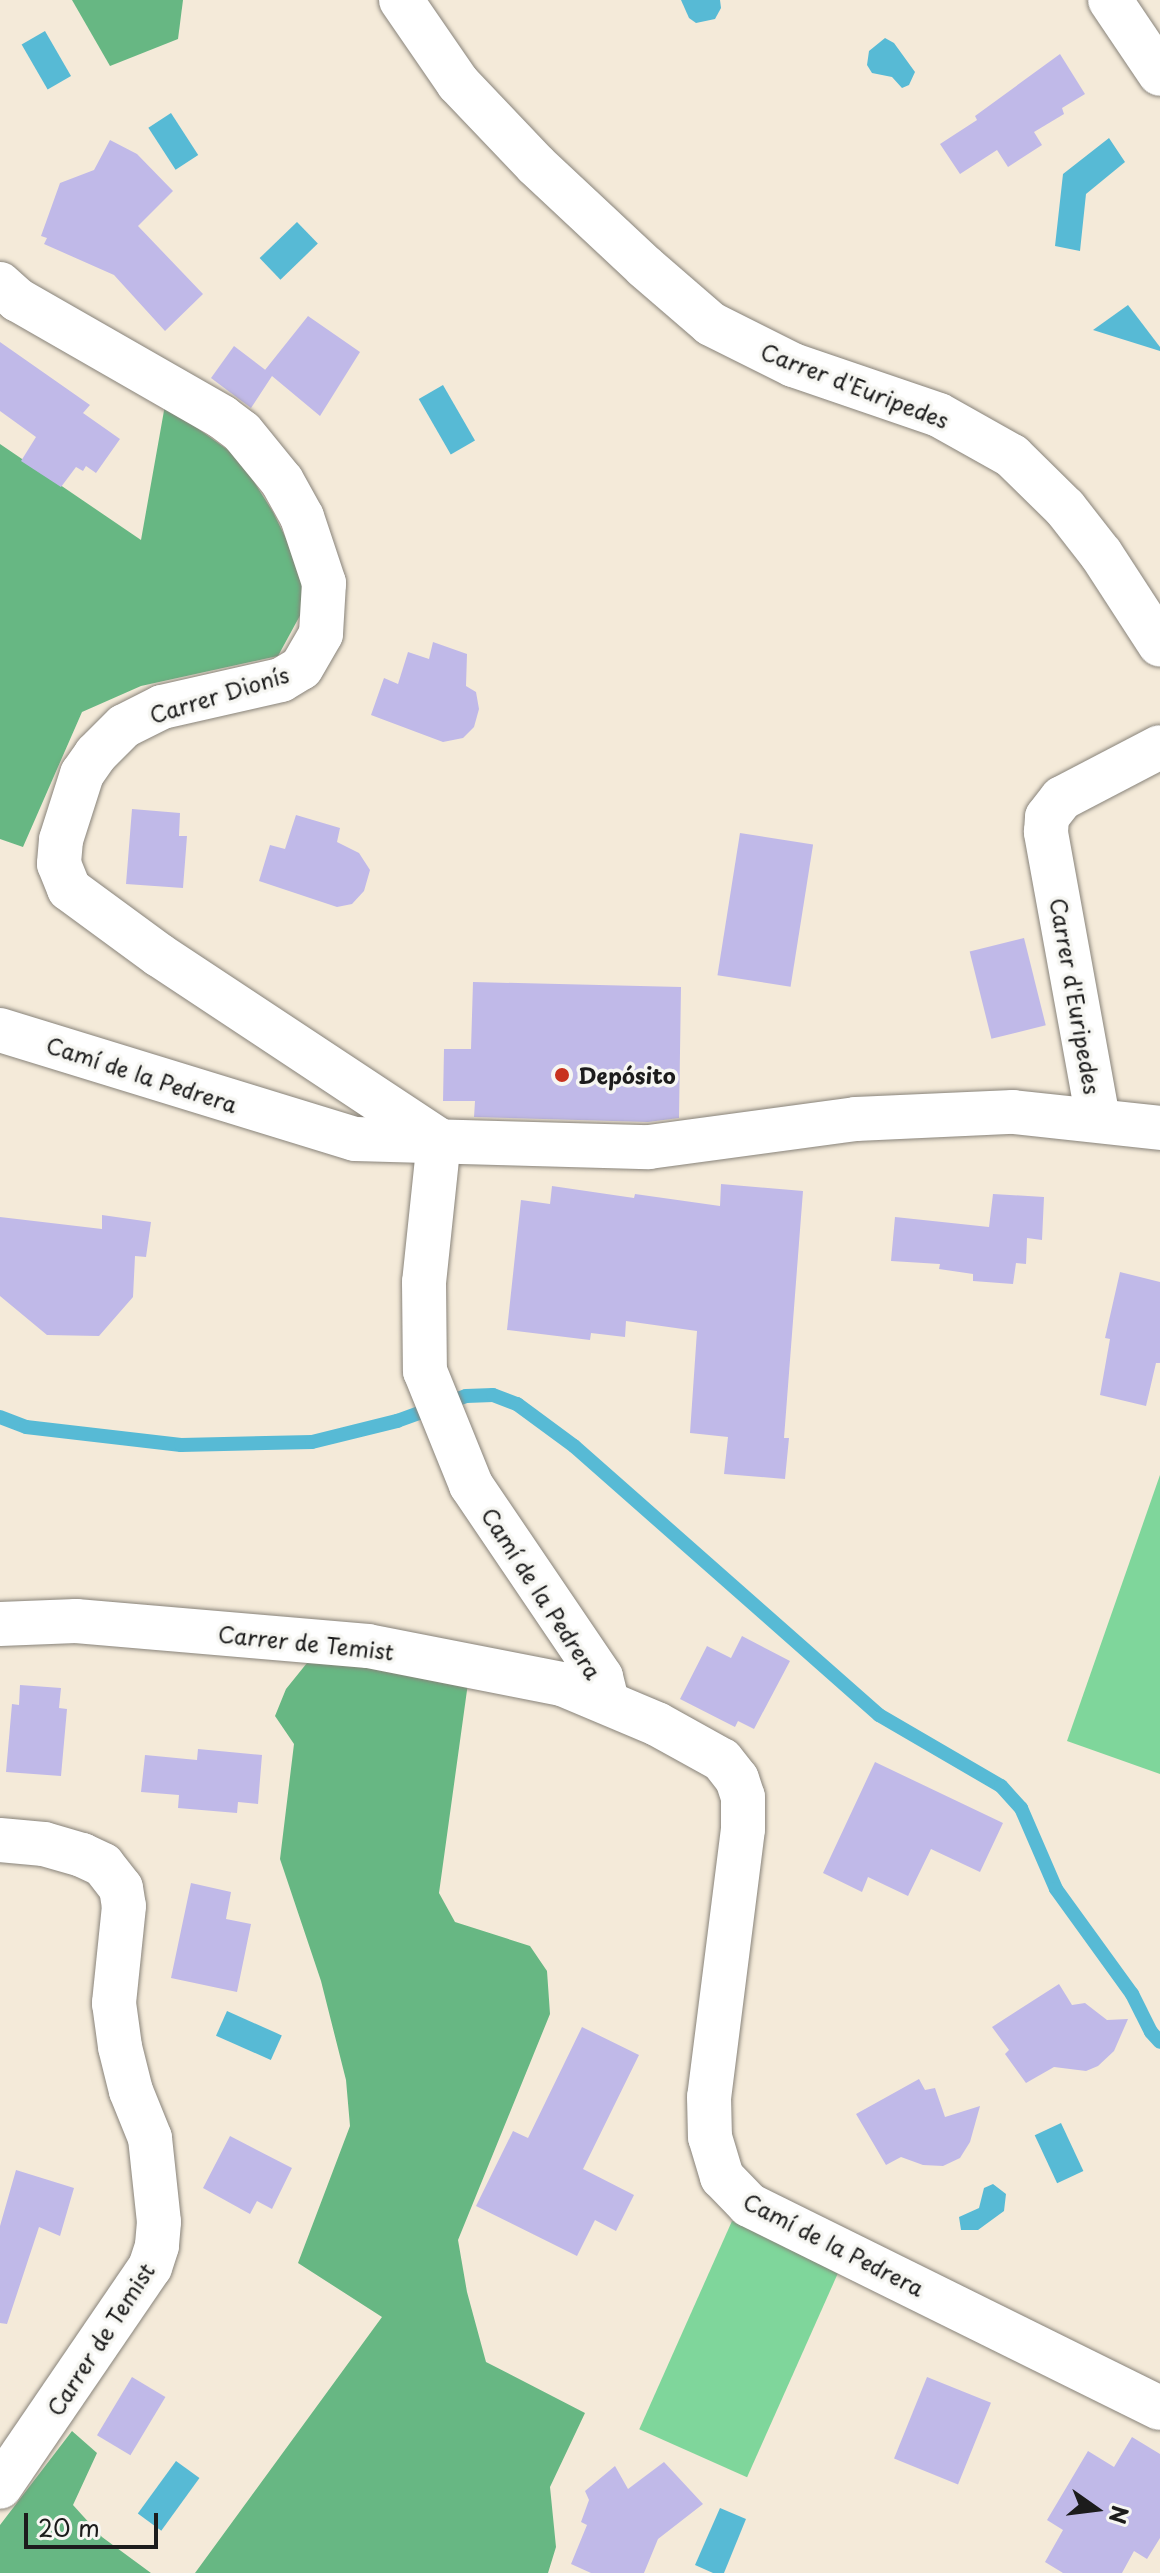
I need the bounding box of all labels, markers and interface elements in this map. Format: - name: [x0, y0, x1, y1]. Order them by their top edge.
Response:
- street label: Carrer d'Euripedes: [757, 337, 953, 433]
- street label: Carrer Dionís: [146, 660, 292, 728]
- street label: Carrer d'Euripedes: [1046, 896, 1106, 1096]
- street label: Camí de la Pedrera: [41, 1030, 243, 1118]
- place label: Depósito: [578, 1062, 676, 1088]
- marker: Depósito: [553, 1066, 571, 1084]
- street label: Camí de la Pedrera: [476, 1501, 608, 1685]
- street label: Carrer de Temist: [217, 1620, 395, 1664]
- street label: Camí de la Pedrera: [737, 2186, 931, 2302]
- street label: Carrer de Temist: [41, 2258, 159, 2420]
- north arrow: [1056, 2469, 1136, 2549]
- scale bar: [28, 2497, 162, 2547]
- text: N: [1102, 2502, 1138, 2527]
- text: 20 m: [38, 2509, 100, 2545]

